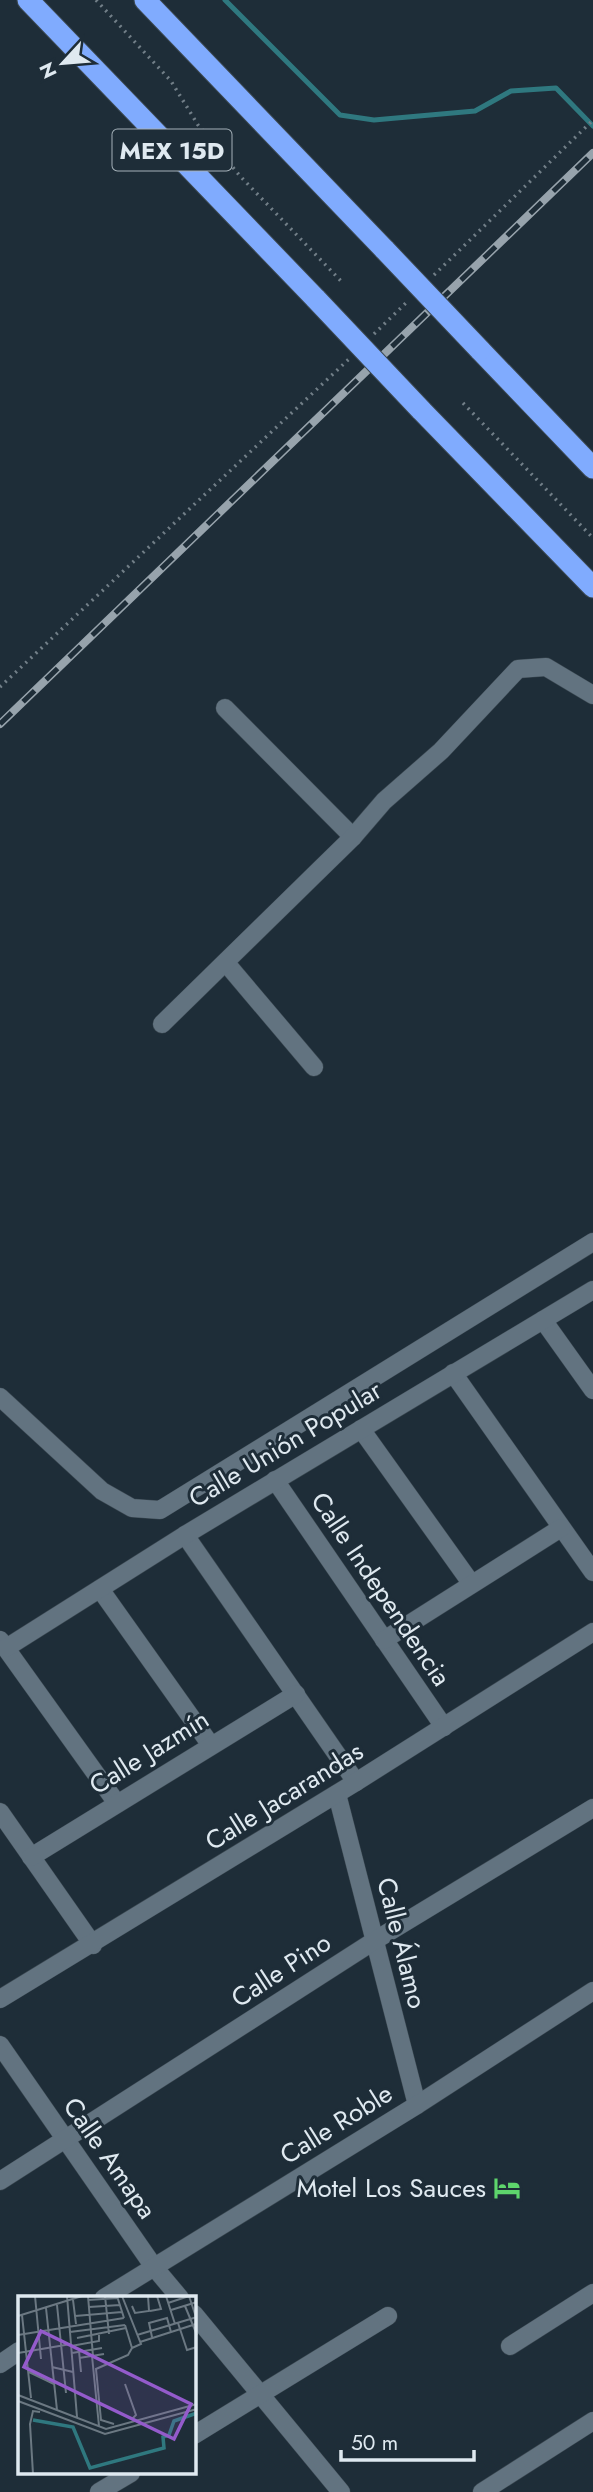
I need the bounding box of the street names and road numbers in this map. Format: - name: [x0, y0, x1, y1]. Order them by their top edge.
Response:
- road number: MEX 15D: [113, 130, 232, 170]
- street label: Calle Unión Popular: [181, 1371, 389, 1517]
- street label: Calle Independencia: [302, 1484, 460, 1694]
- street label: Calle Jazmín: [82, 1700, 216, 1804]
- street label: Calle Jacarandas: [198, 1732, 370, 1860]
- street label: Calle Álamo: [367, 1874, 437, 2012]
- street label: Calle Pino: [224, 1923, 338, 2017]
- street label: Calle Roble: [272, 2074, 400, 2174]
- street label: Calle Amapa: [54, 2089, 166, 2227]

